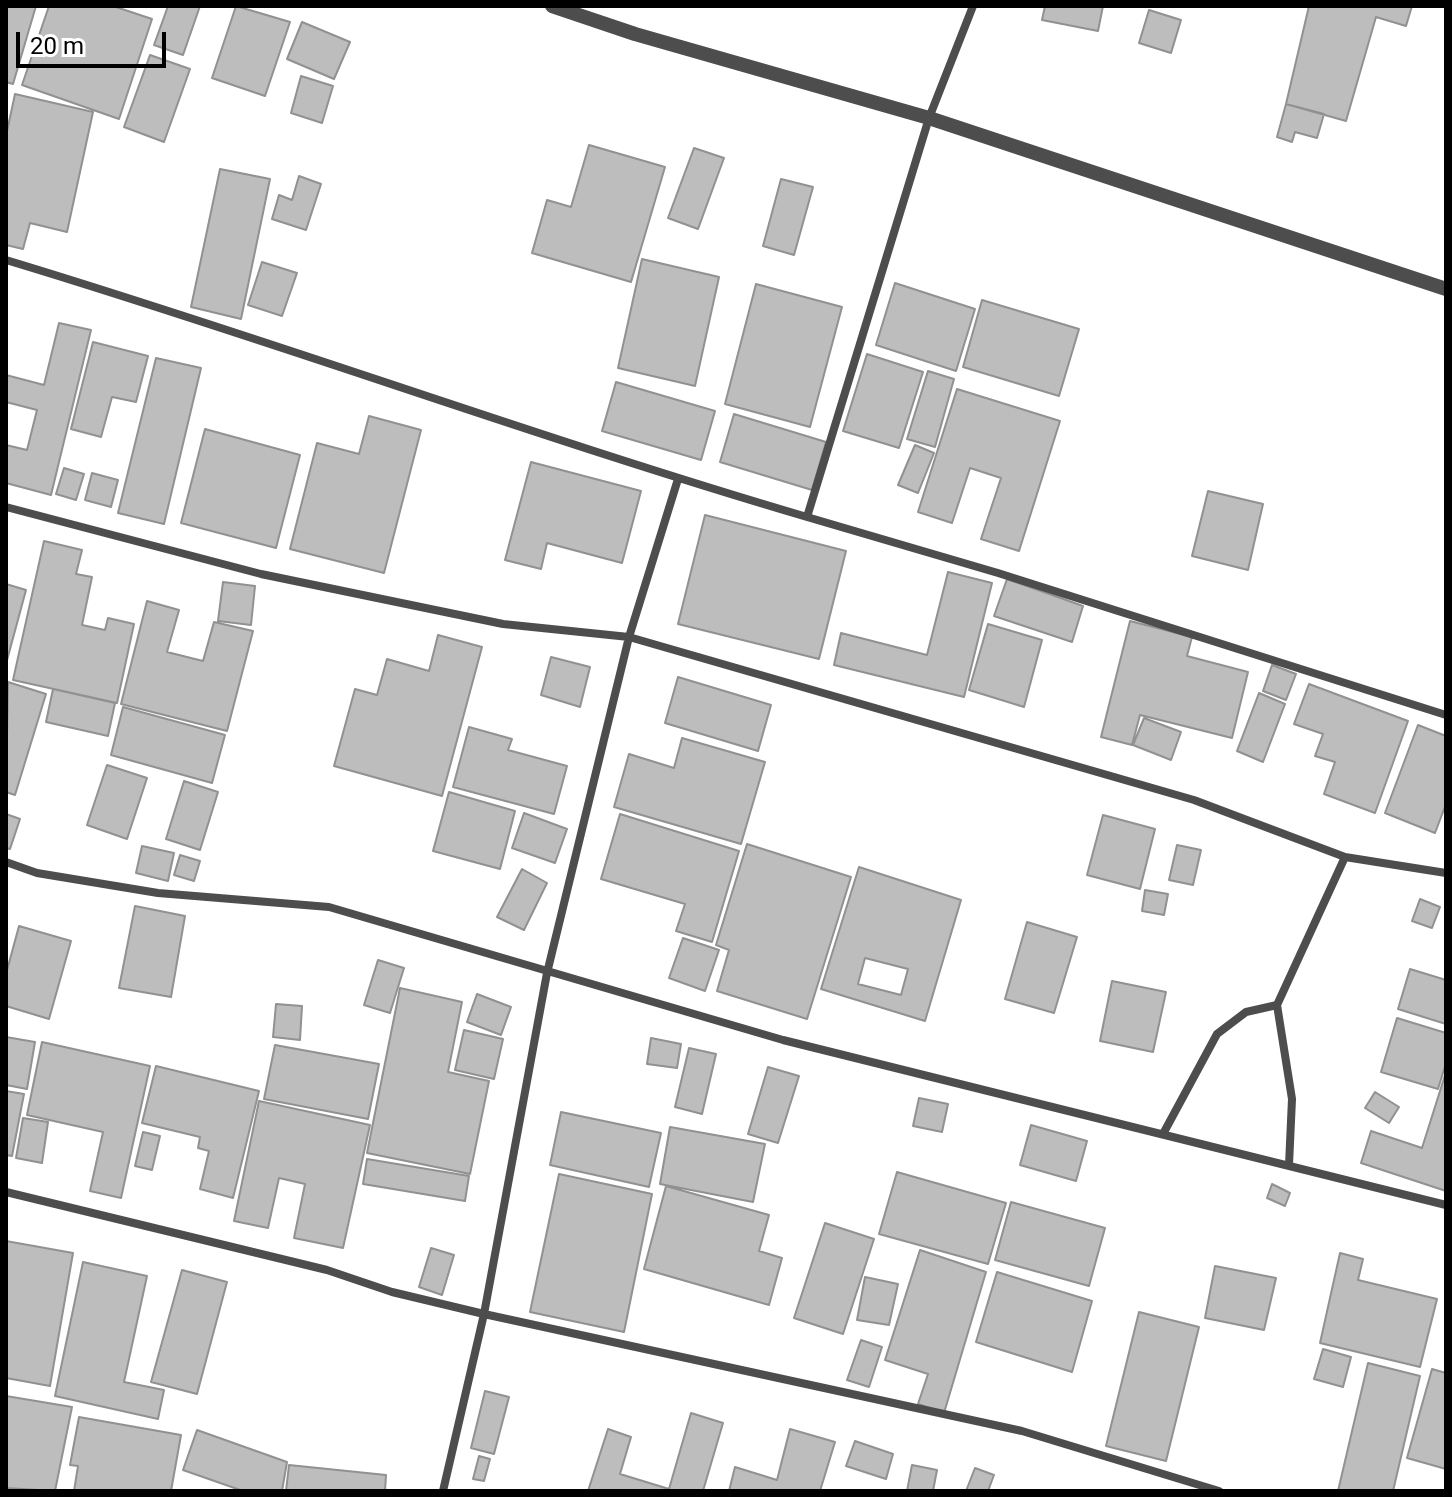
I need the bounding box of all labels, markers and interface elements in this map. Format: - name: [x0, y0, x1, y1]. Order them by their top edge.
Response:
- scale bar: [20, 16, 170, 66]
- text: 20 m: [30, 32, 84, 60]

